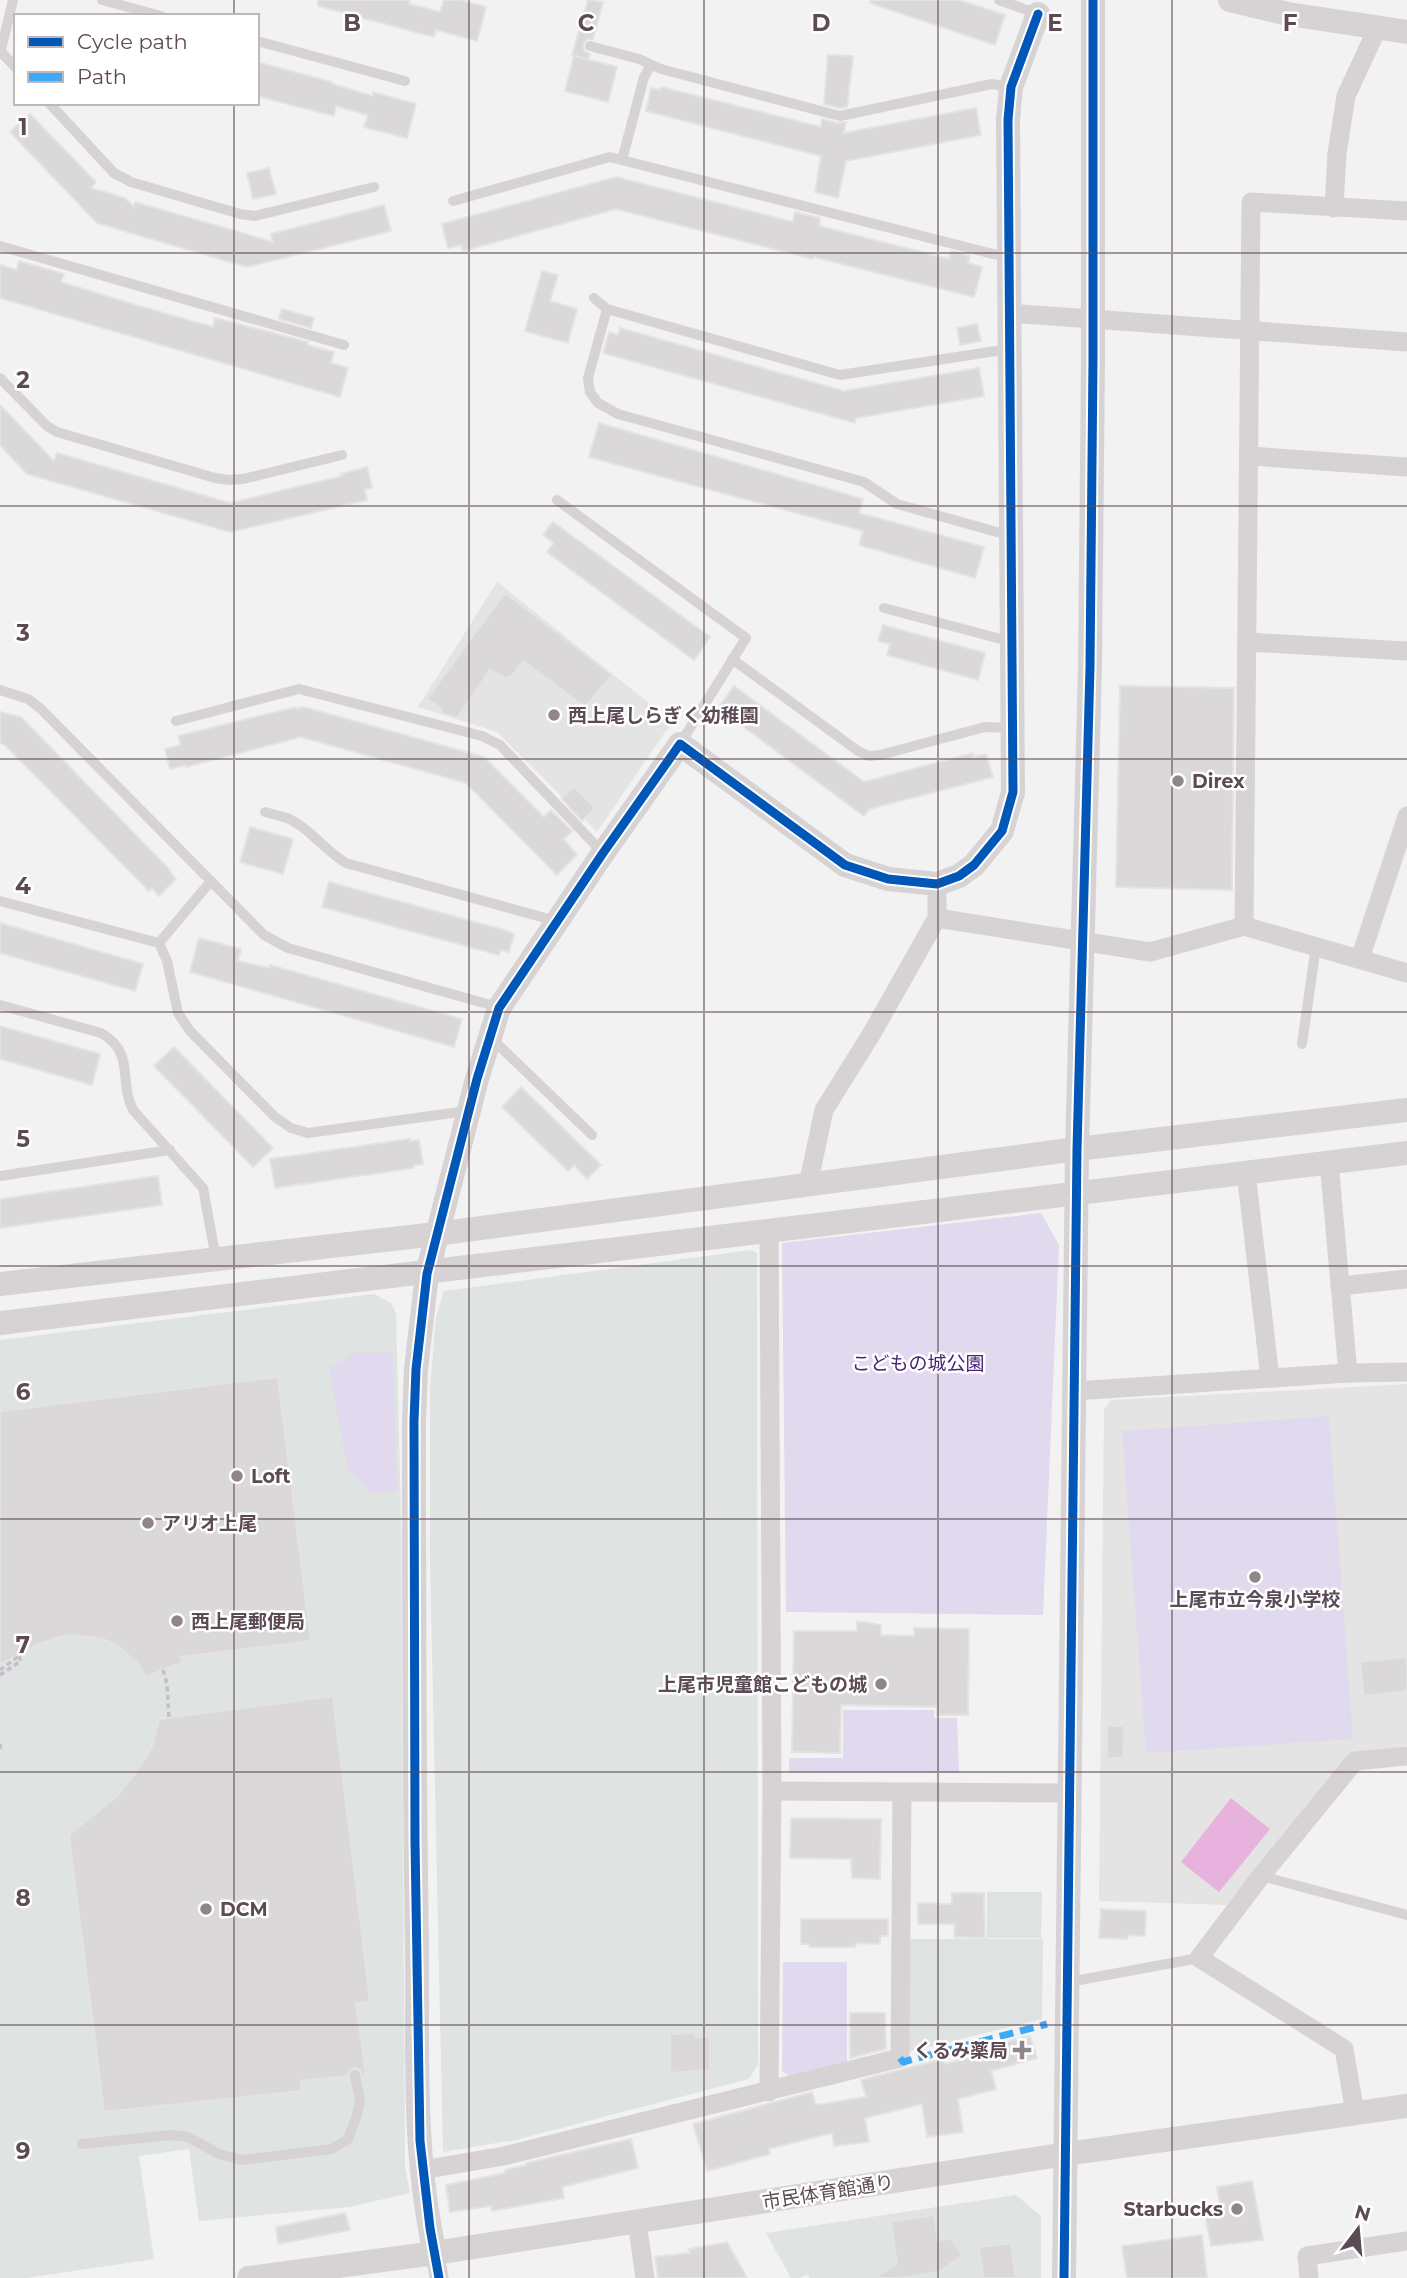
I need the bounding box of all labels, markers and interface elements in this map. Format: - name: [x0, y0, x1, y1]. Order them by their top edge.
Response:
- text: B: [343, 9, 361, 37]
- text: C: [578, 9, 595, 37]
- text: D: [812, 9, 831, 37]
- text: E: [1047, 9, 1063, 37]
- text: F: [1283, 9, 1298, 37]
- legend: [14, 14, 259, 105]
- text: Cycle path: [77, 29, 188, 54]
- text: Path: [77, 64, 127, 89]
- text: 1: [18, 113, 28, 141]
- text: 2: [16, 366, 30, 394]
- text: 3: [15, 619, 30, 647]
- place label: 西上尾しらぎく幼稚園: [568, 704, 758, 727]
- marker: 西上尾しらぎく幼稚園: [546, 707, 562, 723]
- place label: Direx: [1192, 770, 1245, 793]
- marker: Direx: [1170, 773, 1186, 789]
- text: 4: [15, 872, 31, 900]
- text: 5: [16, 1125, 30, 1153]
- park label: こどもの城公園: [851, 1352, 985, 1375]
- text: 6: [16, 1378, 31, 1406]
- place label: Loft: [251, 1465, 290, 1488]
- marker: Loft: [229, 1468, 245, 1484]
- place label: アリオ上尾: [162, 1512, 257, 1535]
- marker: アリオ上尾: [140, 1515, 156, 1531]
- marker: 上尾市立今泉小学校: [1247, 1569, 1263, 1585]
- place label: 上尾市立今泉小学校: [1169, 1588, 1341, 1611]
- place label: 西上尾郵便局: [191, 1610, 305, 1633]
- marker: 西上尾郵便局: [169, 1613, 185, 1629]
- text: 7: [16, 1631, 30, 1659]
- place label: 上尾市児童館こどもの城: [658, 1673, 867, 1696]
- marker: 上尾市児童館こどもの城: [873, 1676, 889, 1692]
- text: 8: [15, 1884, 31, 1912]
- place label: DCM: [220, 1898, 268, 1921]
- marker: DCM: [198, 1901, 214, 1917]
- place label: くるみ薬局: [913, 2039, 1008, 2062]
- marker: くるみ薬局: [1014, 2042, 1030, 2058]
- text: 9: [16, 2137, 30, 2165]
- street label: 市民体育館通り: [761, 2170, 895, 2214]
- north arrow: [1323, 2194, 1393, 2264]
- place label: Starbucks: [1124, 2198, 1223, 2221]
- text: N: [1352, 2200, 1373, 2226]
- marker: Starbucks: [1229, 2201, 1245, 2217]

